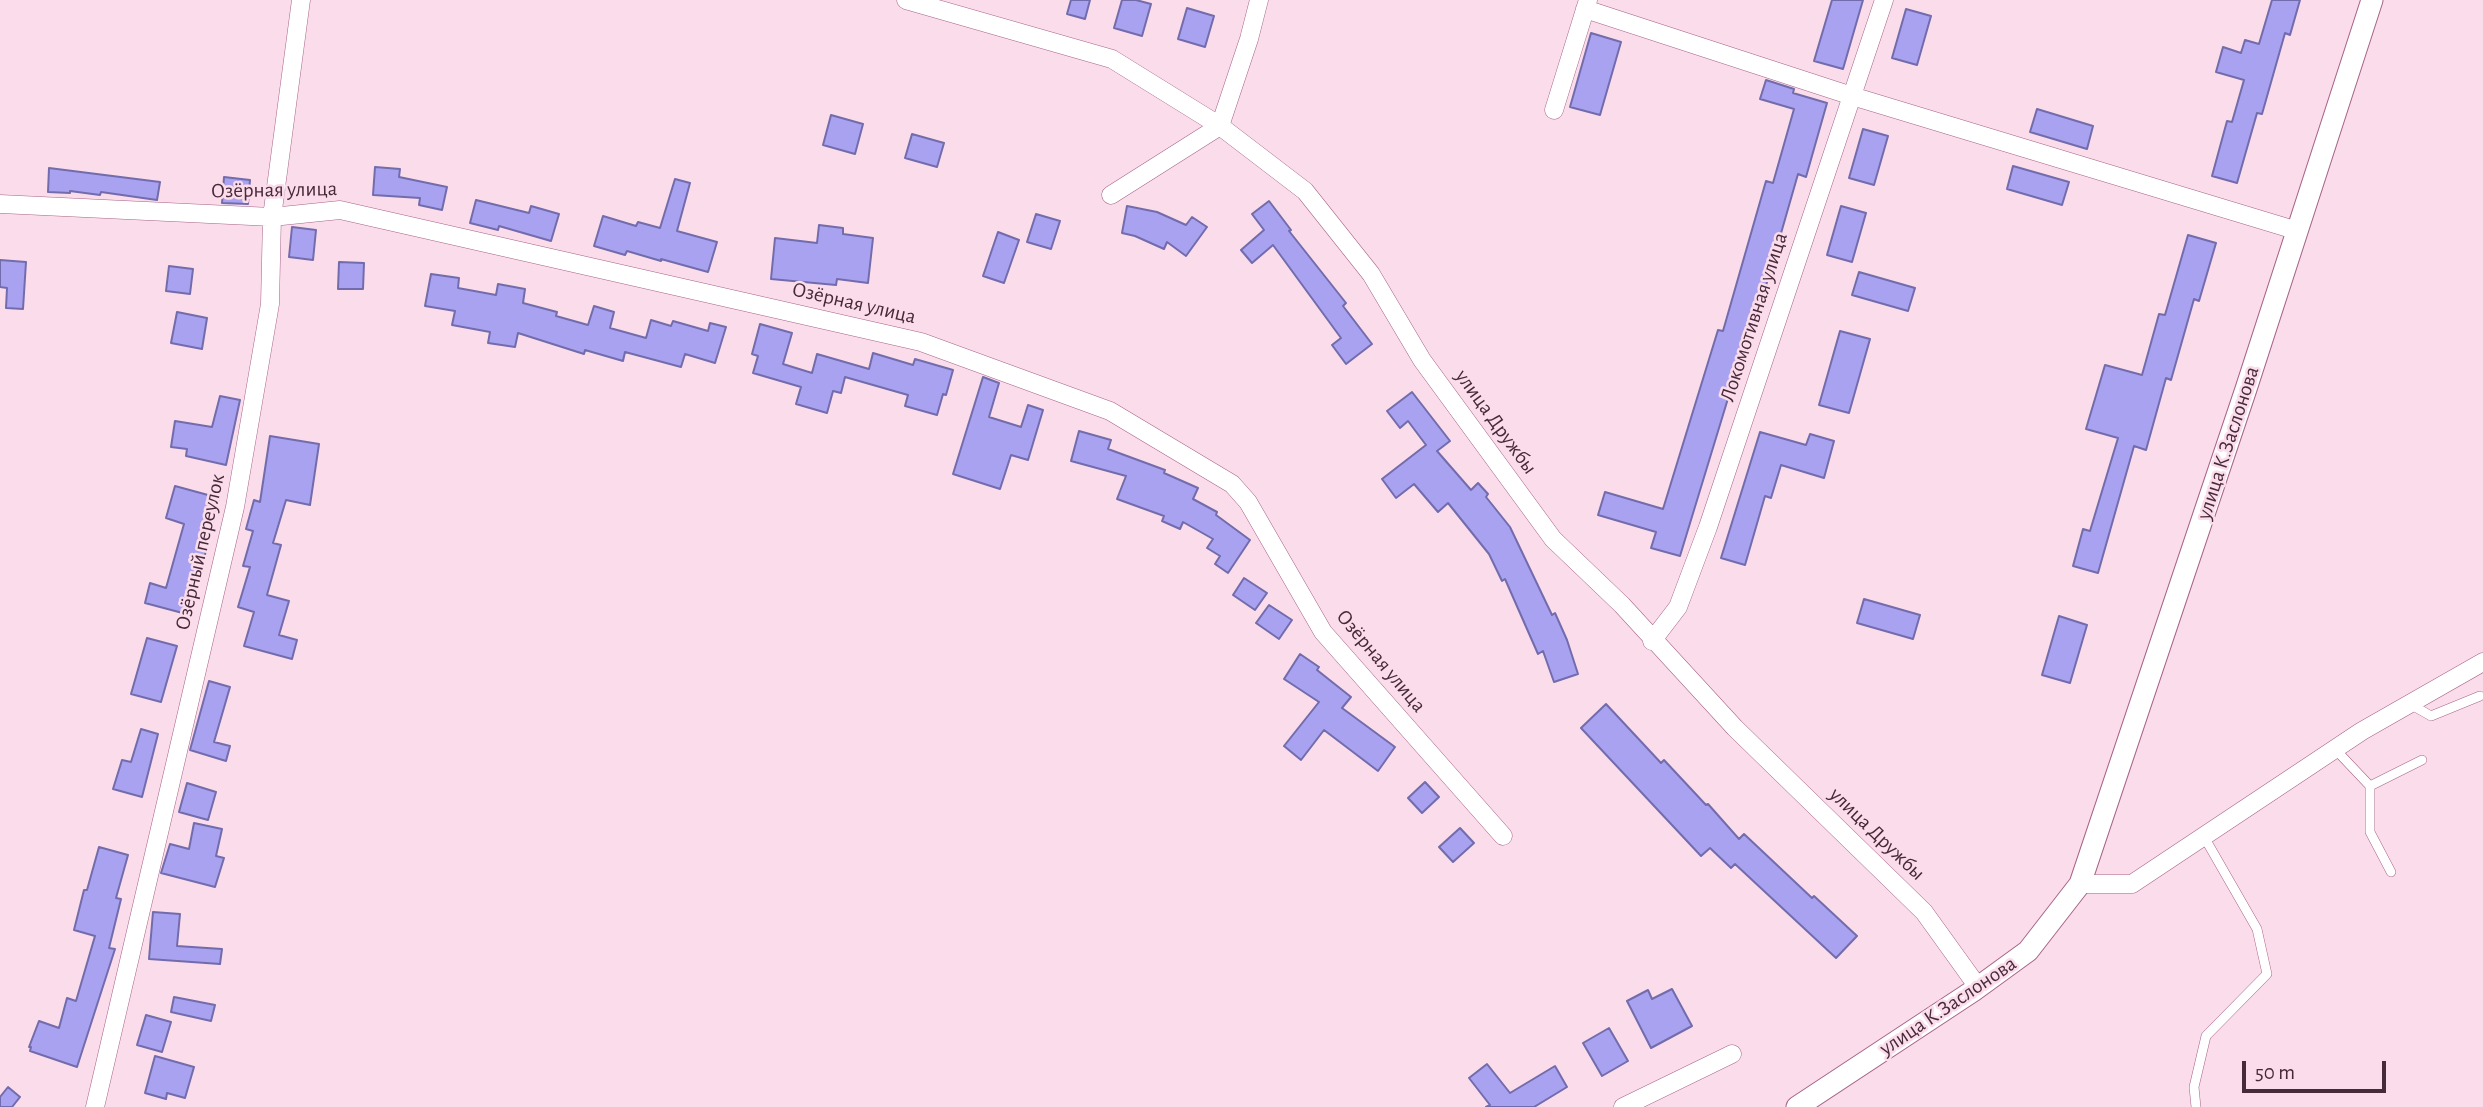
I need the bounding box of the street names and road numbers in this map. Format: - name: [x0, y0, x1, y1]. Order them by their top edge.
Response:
- street label: Озёрная улица: [211, 176, 337, 204]
- street label: Локомотивная улица: [1715, 229, 1793, 405]
- street label: Озёрная улица: [790, 276, 918, 330]
- street label: улица К.Заслонова: [2191, 363, 2265, 523]
- street label: улица Дружбы: [1450, 365, 1542, 479]
- street label: Озёрный переулок: [170, 471, 230, 633]
- street label: Озёрная улица: [1331, 604, 1431, 718]
- street label: улица Дружбы: [1824, 782, 1930, 886]
- street label: улица К.Заслонова: [1875, 951, 2021, 1061]

